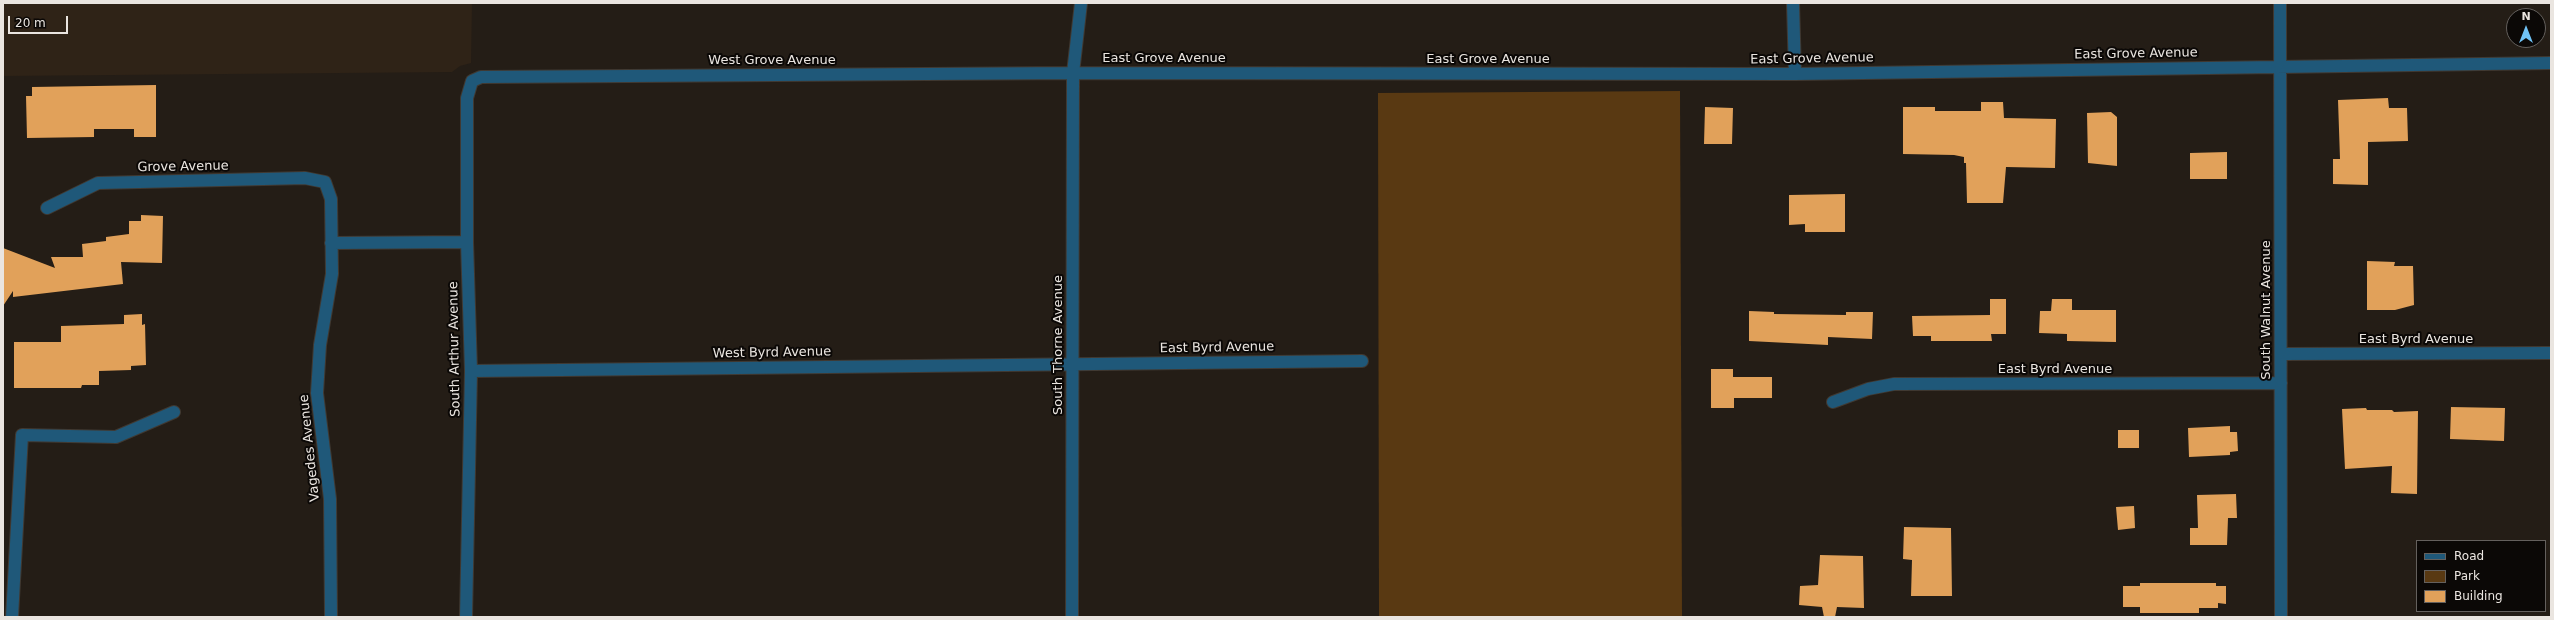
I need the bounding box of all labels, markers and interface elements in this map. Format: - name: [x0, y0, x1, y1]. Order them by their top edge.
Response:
- scale bar: [10, 8, 70, 34]
- north arrow: [2506, 8, 2546, 48]
- text: N: [2521, 10, 2531, 23]
- text: 20 m: [15, 16, 46, 30]
- street label: East Grove Avenue: [2074, 45, 2198, 63]
- street label: East Grove Avenue: [1750, 50, 1874, 68]
- street label: East Grove Avenue: [1102, 51, 1226, 67]
- street label: East Grove Avenue: [1426, 52, 1550, 68]
- street label: West Grove Avenue: [708, 53, 836, 69]
- street label: Grove Avenue: [137, 158, 229, 176]
- street label: South Walnut Avenue: [2259, 240, 2275, 380]
- street label: South Thorne Avenue: [1051, 275, 1067, 415]
- street label: South Arthur Avenue: [446, 281, 464, 417]
- street label: East Byrd Avenue: [2359, 332, 2473, 348]
- street label: East Byrd Avenue: [1160, 339, 1274, 357]
- street label: West Byrd Avenue: [713, 344, 831, 362]
- street label: East Byrd Avenue: [1998, 362, 2112, 378]
- street label: Vagedes Avenue: [297, 394, 323, 502]
- legend: [2416, 540, 2546, 612]
- text: Road: [2454, 549, 2484, 563]
- text: Park: [2454, 569, 2480, 583]
- text: Building: [2454, 589, 2503, 603]

